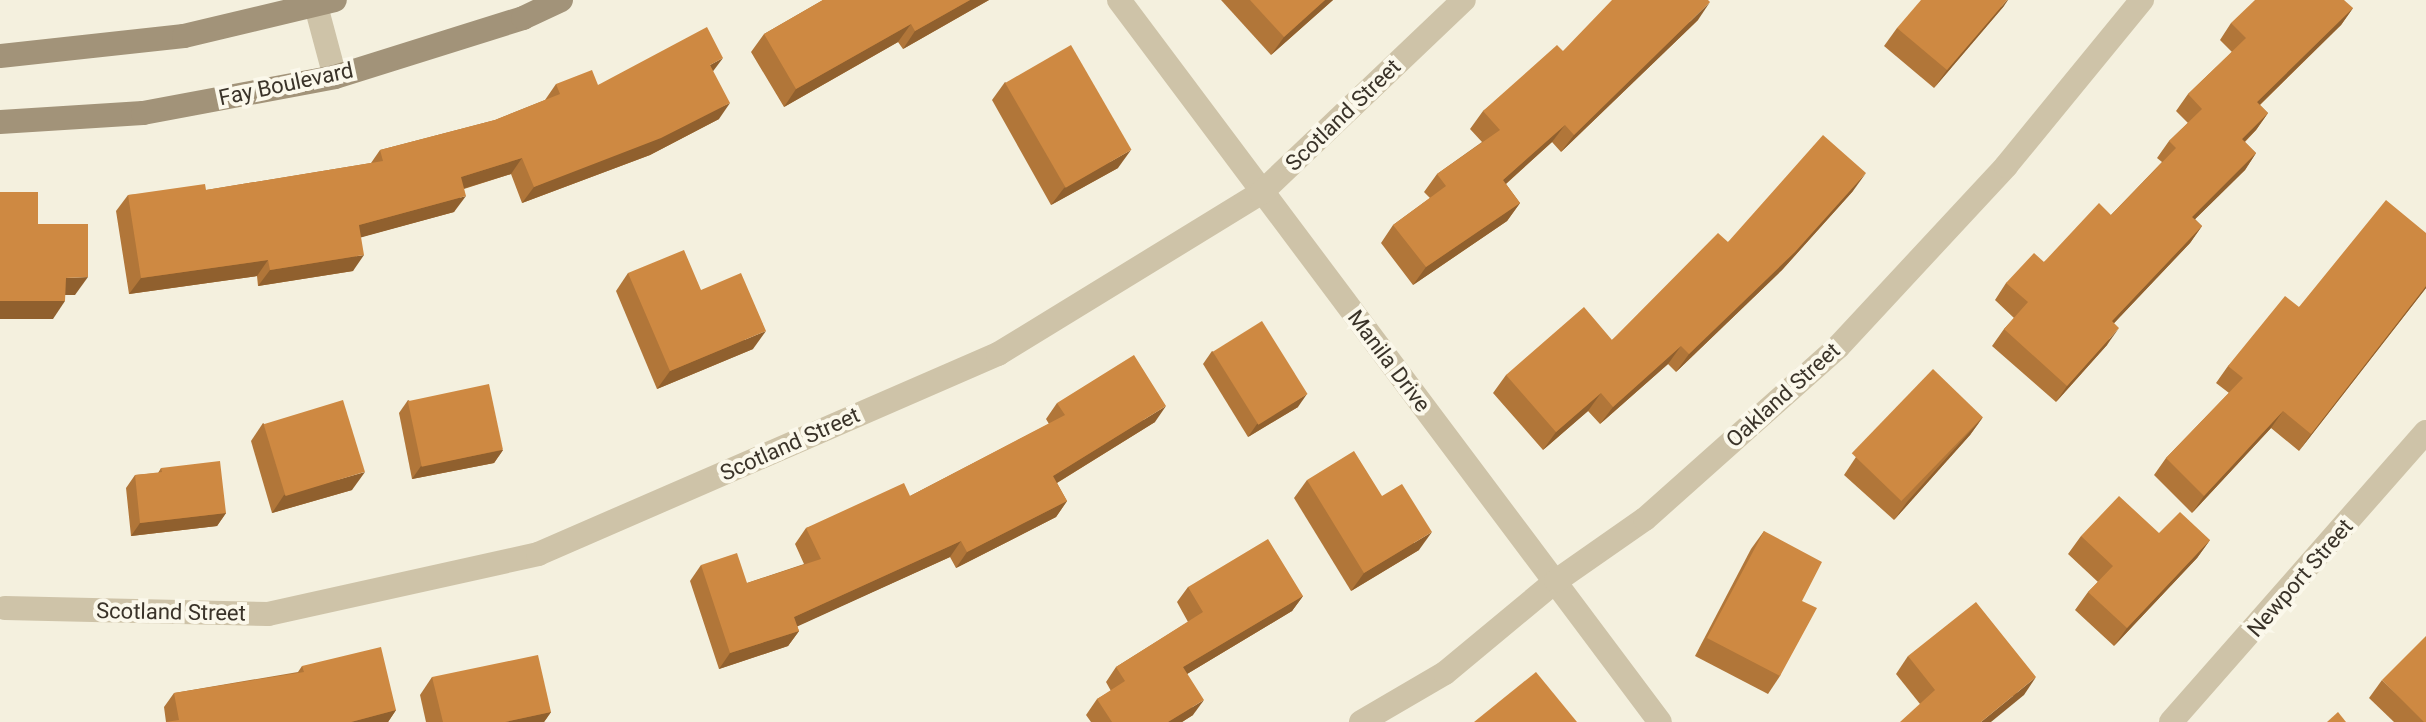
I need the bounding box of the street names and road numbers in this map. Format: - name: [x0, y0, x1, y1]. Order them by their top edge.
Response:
- street label: Scotland Street: [1280, 54, 1406, 176]
- street label: Fay Boulevard: [216, 57, 356, 111]
- street label: Manila Drive: [1342, 305, 1436, 417]
- street label: Oakland Street: [1721, 337, 1845, 453]
- street label: Scotland Street: [716, 401, 864, 487]
- street label: Newport Street: [2242, 514, 2358, 642]
- street label: Scotland Street: [96, 597, 246, 627]

